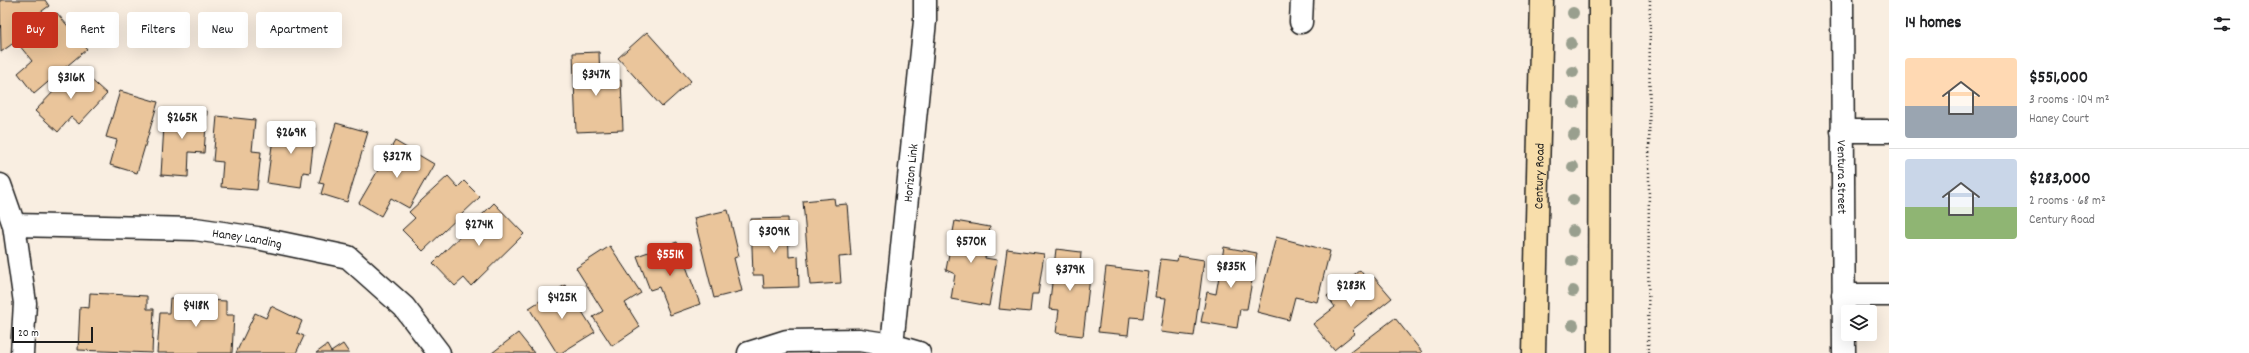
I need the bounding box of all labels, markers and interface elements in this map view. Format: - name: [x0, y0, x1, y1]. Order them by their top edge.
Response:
- chip: Buy: [12, 12, 58, 48]
- chip: Rent: [66, 12, 119, 48]
- chip: Filters: [127, 12, 190, 48]
- chip: New: [198, 12, 248, 48]
- chip: Apartment: [256, 12, 342, 48]
- text: 14 homes: [1905, 12, 1961, 36]
- icon: filters: [2211, 13, 2233, 35]
- pin: $347K: [568, 63, 624, 97]
- pin: $316K: [43, 66, 99, 100]
- text: $347K: [582, 66, 610, 85]
- text: $551,000: [2029, 67, 2088, 91]
- text: $316K: [57, 69, 85, 88]
- icon: home: [1937, 74, 1985, 122]
- text: 3 rooms · 104 m²: [2029, 91, 2109, 110]
- pin: $265K: [154, 106, 210, 140]
- text: $265K: [167, 109, 197, 128]
- text: Haney Court: [2029, 110, 2089, 129]
- pin: $269K: [263, 121, 319, 155]
- text: $269K: [276, 124, 306, 143]
- street label: Ventura Street: [1831, 140, 1850, 214]
- street label: Horizon Link: [900, 143, 924, 203]
- street label: Century Road: [1530, 143, 1551, 209]
- pin: $327K: [369, 145, 425, 179]
- text: $327K: [382, 148, 412, 167]
- text: $283,000: [2029, 168, 2090, 192]
- icon: home: [1937, 175, 1985, 223]
- text: 2 rooms · 68 m²: [2029, 192, 2106, 211]
- text: Century Road: [2029, 211, 2095, 230]
- pin: $274K: [451, 213, 507, 247]
- text: $274K: [465, 216, 493, 235]
- pin: $309K: [746, 220, 802, 254]
- text: $309K: [758, 223, 790, 242]
- street label: Haney Landing: [211, 225, 284, 255]
- pin: $570K: [943, 230, 999, 264]
- text: $570K: [956, 233, 986, 252]
- pin: $551K: [642, 243, 698, 277]
- text: $551K: [656, 246, 684, 265]
- pin: $835K: [1203, 255, 1259, 289]
- pin: $379K: [1042, 258, 1098, 292]
- text: $835K: [1216, 258, 1246, 277]
- text: $379K: [1055, 261, 1085, 280]
- pin: $283K: [1323, 274, 1379, 308]
- text: $283K: [1336, 277, 1366, 296]
- pin: $425K: [534, 286, 590, 320]
- text: $425K: [547, 289, 577, 308]
- pin: $418K: [168, 294, 224, 328]
- text: $418K: [183, 297, 209, 316]
- map controls: [1841, 305, 1877, 341]
- button: layers: [1841, 305, 1877, 341]
- scale bar: [12, 325, 93, 344]
- text: 20 m: [18, 326, 39, 342]

